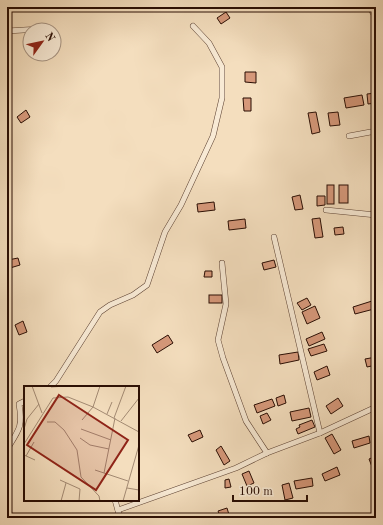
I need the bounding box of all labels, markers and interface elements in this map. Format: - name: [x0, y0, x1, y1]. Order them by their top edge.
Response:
- north arrow: [22, 22, 62, 62]
- text: N: [42, 31, 56, 44]
- inset map: [24, 386, 139, 501]
- scale bar: [233, 477, 307, 503]
- text: 100 m: [239, 486, 273, 498]

